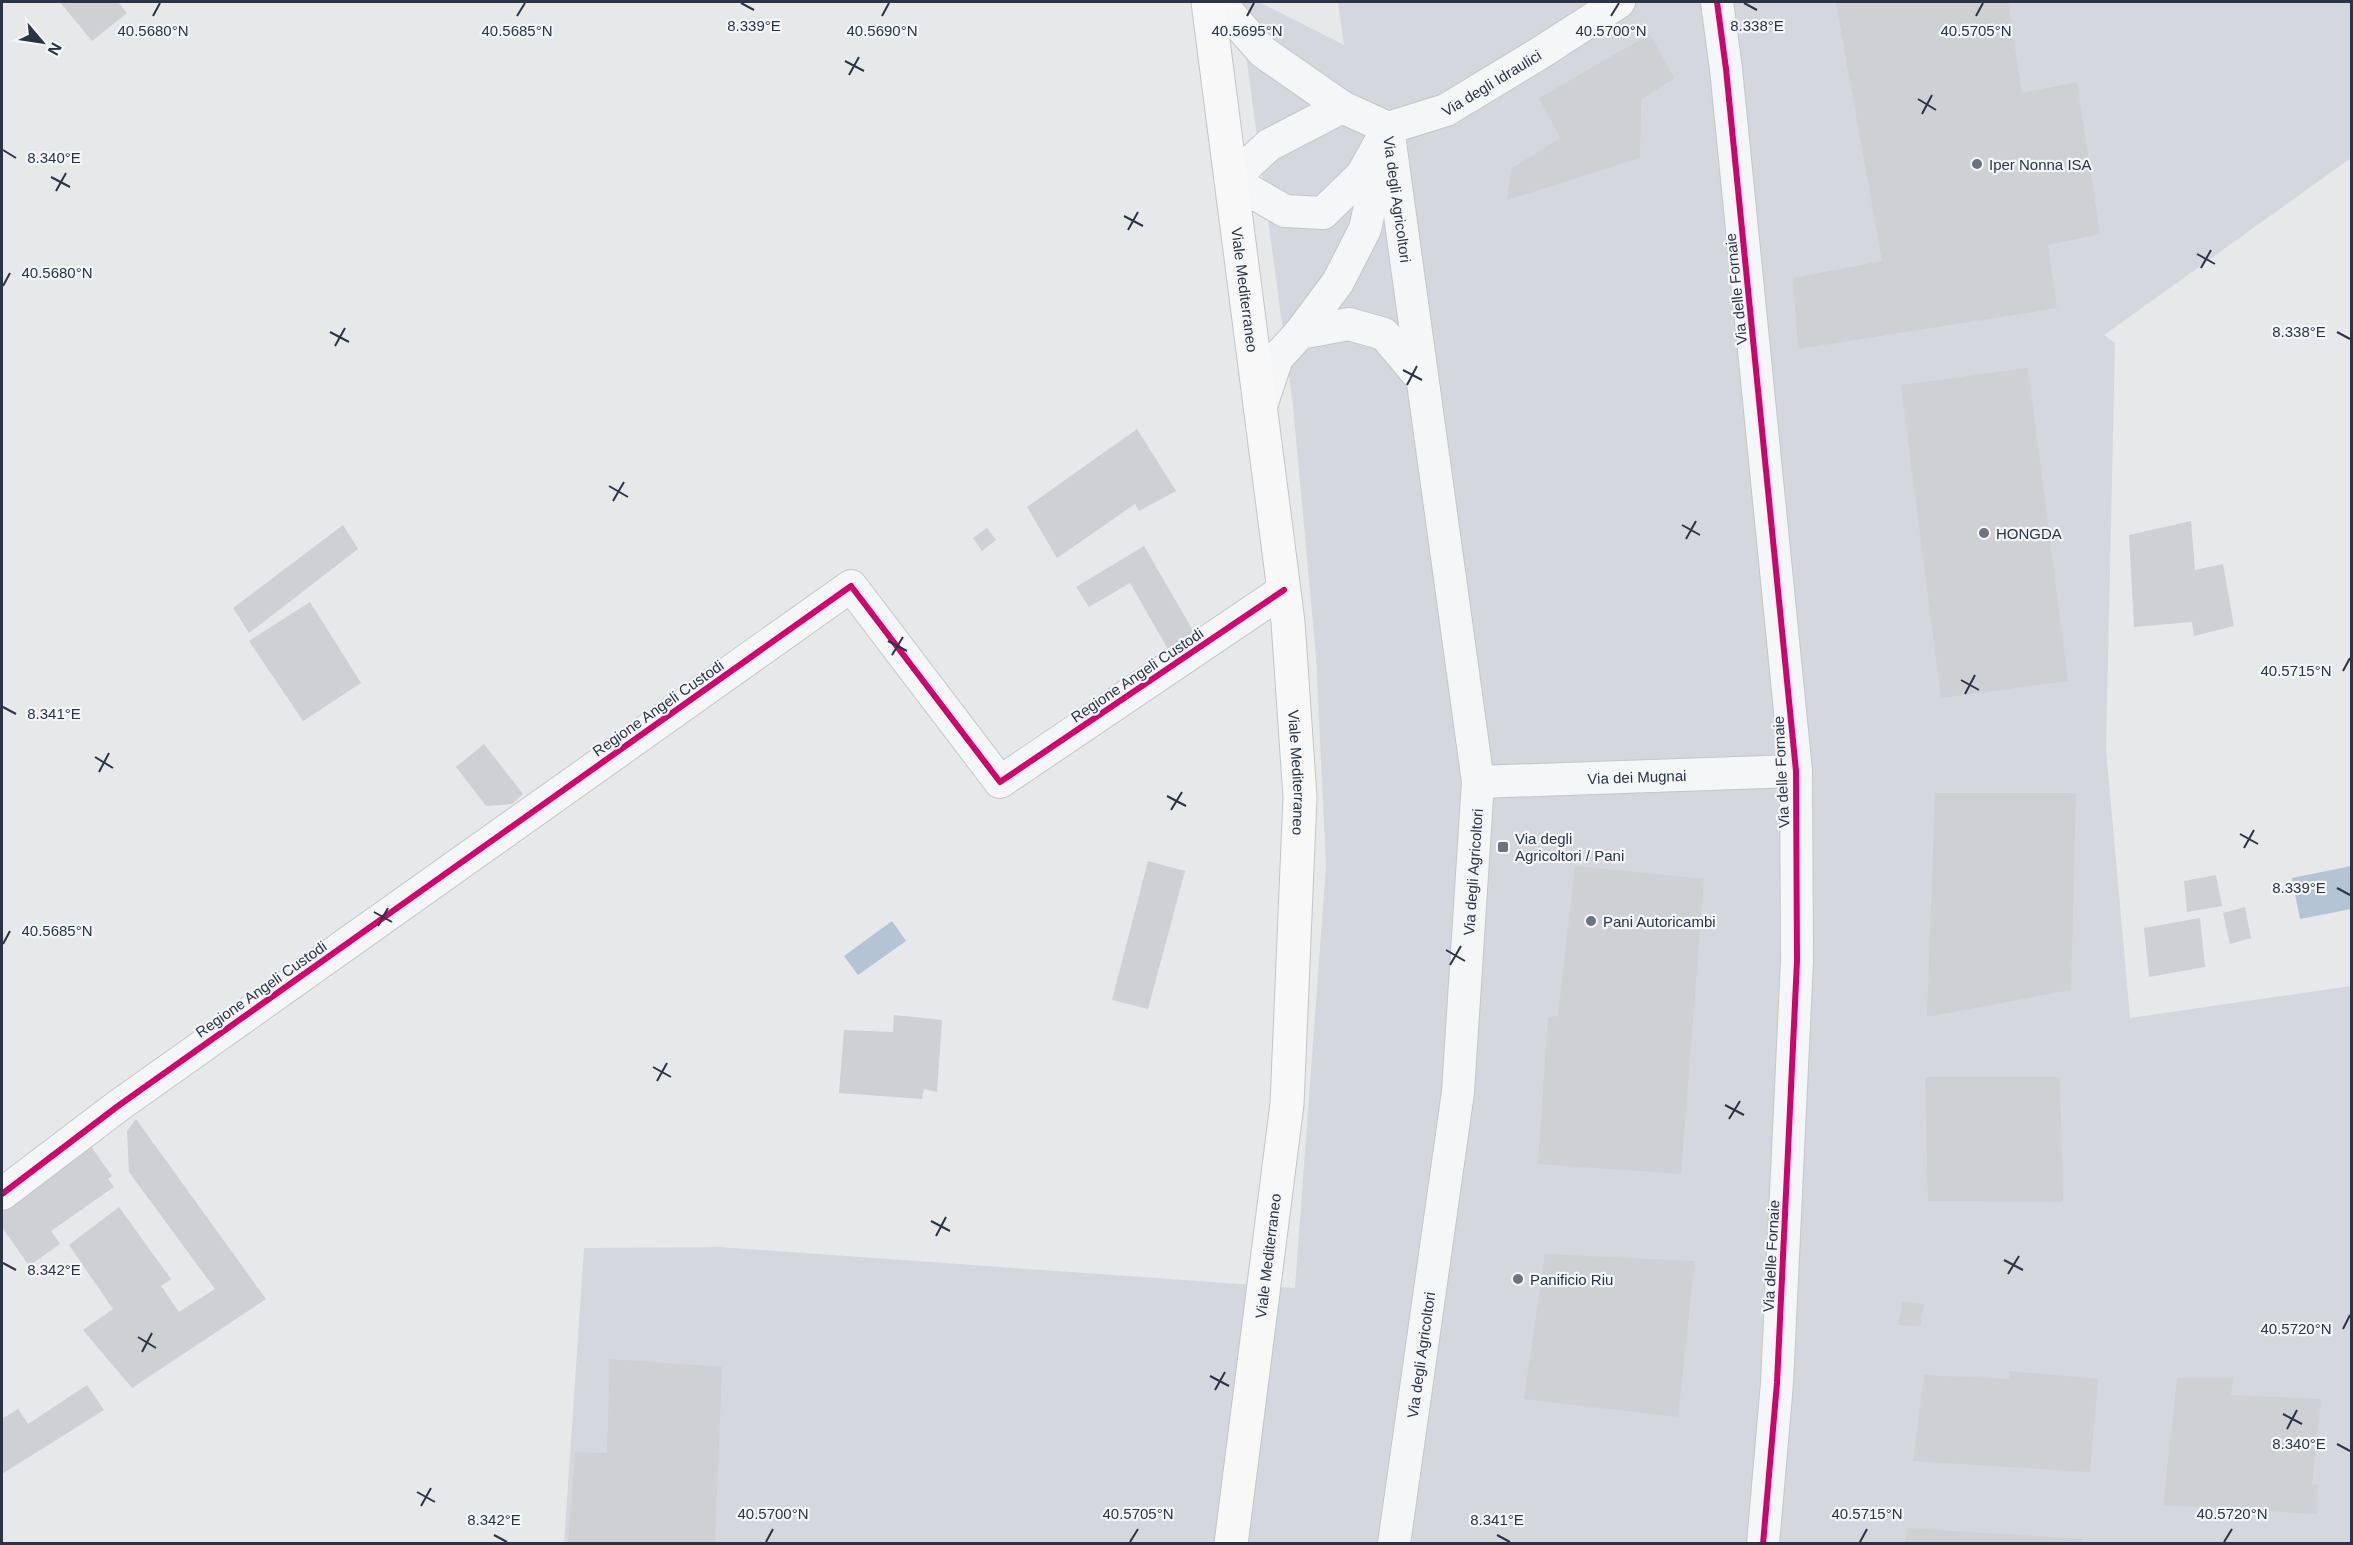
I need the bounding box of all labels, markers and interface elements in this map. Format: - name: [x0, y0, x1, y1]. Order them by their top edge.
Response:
- north arrow: [12, 12, 72, 72]
- text: 8.339°E: [727, 17, 781, 34]
- text: 8.338°E: [1730, 17, 1784, 34]
- text: 40.5680°N: [117, 22, 189, 39]
- text: 40.5685°N: [481, 22, 553, 39]
- text: 40.5690°N: [846, 22, 918, 39]
- text: 40.5695°N: [1211, 22, 1283, 39]
- text: 40.5700°N: [1575, 22, 1647, 39]
- text: 40.5705°N: [1940, 22, 2012, 39]
- text: N: [44, 40, 65, 58]
- street label: Via degli Idraulici: [1438, 46, 1544, 119]
- street label: Via degli Agricoltori: [1381, 135, 1415, 264]
- text: 8.340°E: [27, 149, 81, 166]
- place label: Iper Nonna ISA: [1989, 156, 2092, 173]
- marker: Iper Nonna ISA: [1970, 157, 1984, 171]
- street label: Viale Mediterraneo: [1229, 226, 1262, 353]
- street label: Via delle Fornaie: [1722, 232, 1750, 346]
- text: 40.5680°N: [21, 264, 93, 281]
- text: 8.338°E: [2272, 323, 2326, 340]
- place label: HONGDA: [1996, 525, 2062, 542]
- marker: HONGDA: [1977, 526, 1991, 540]
- street label: Regione Angeli Custodi: [1068, 624, 1206, 726]
- street label: Regione Angeli Custodi: [589, 656, 727, 760]
- text: 40.5715°N: [2260, 662, 2332, 679]
- text: 8.341°E: [27, 705, 81, 722]
- street label: Viale Mediterraneo: [1286, 709, 1308, 836]
- street label: Via delle Fornaie: [1770, 715, 1792, 829]
- street label: Via dei Mugnai: [1587, 766, 1687, 787]
- street label: Via degli Agricoltori: [1460, 808, 1486, 936]
- place label: Via degli Agricoltori / Pani: [1515, 830, 1624, 864]
- marker: Via degli Agricoltori / Pani: [1496, 840, 1510, 854]
- text: 8.339°E: [2272, 879, 2326, 896]
- place label: Pani Autoricambi: [1603, 913, 1716, 930]
- marker: Pani Autoricambi: [1584, 914, 1598, 928]
- text: 40.5685°N: [21, 922, 93, 939]
- street label: Regione Angeli Custodi: [192, 937, 330, 1041]
- street label: Viale Mediterraneo: [1252, 1193, 1284, 1319]
- street label: Via delle Fornaie: [1760, 1199, 1782, 1313]
- text: 8.342°E: [27, 1261, 81, 1278]
- place label: Panificio Riu: [1530, 1271, 1613, 1288]
- marker: Panificio Riu: [1511, 1272, 1525, 1286]
- street label: Via degli Agricoltori: [1404, 1291, 1438, 1419]
- text: 40.5720°N: [2260, 1320, 2332, 1337]
- text: 8.340°E: [2272, 1435, 2326, 1452]
- text: 40.5700°N: [737, 1505, 809, 1522]
- text: 40.5705°N: [1102, 1505, 1174, 1522]
- text: 40.5715°N: [1831, 1505, 1903, 1522]
- text: 40.5720°N: [2196, 1505, 2268, 1522]
- text: 8.342°E: [467, 1511, 521, 1528]
- text: 8.341°E: [1470, 1511, 1524, 1528]

